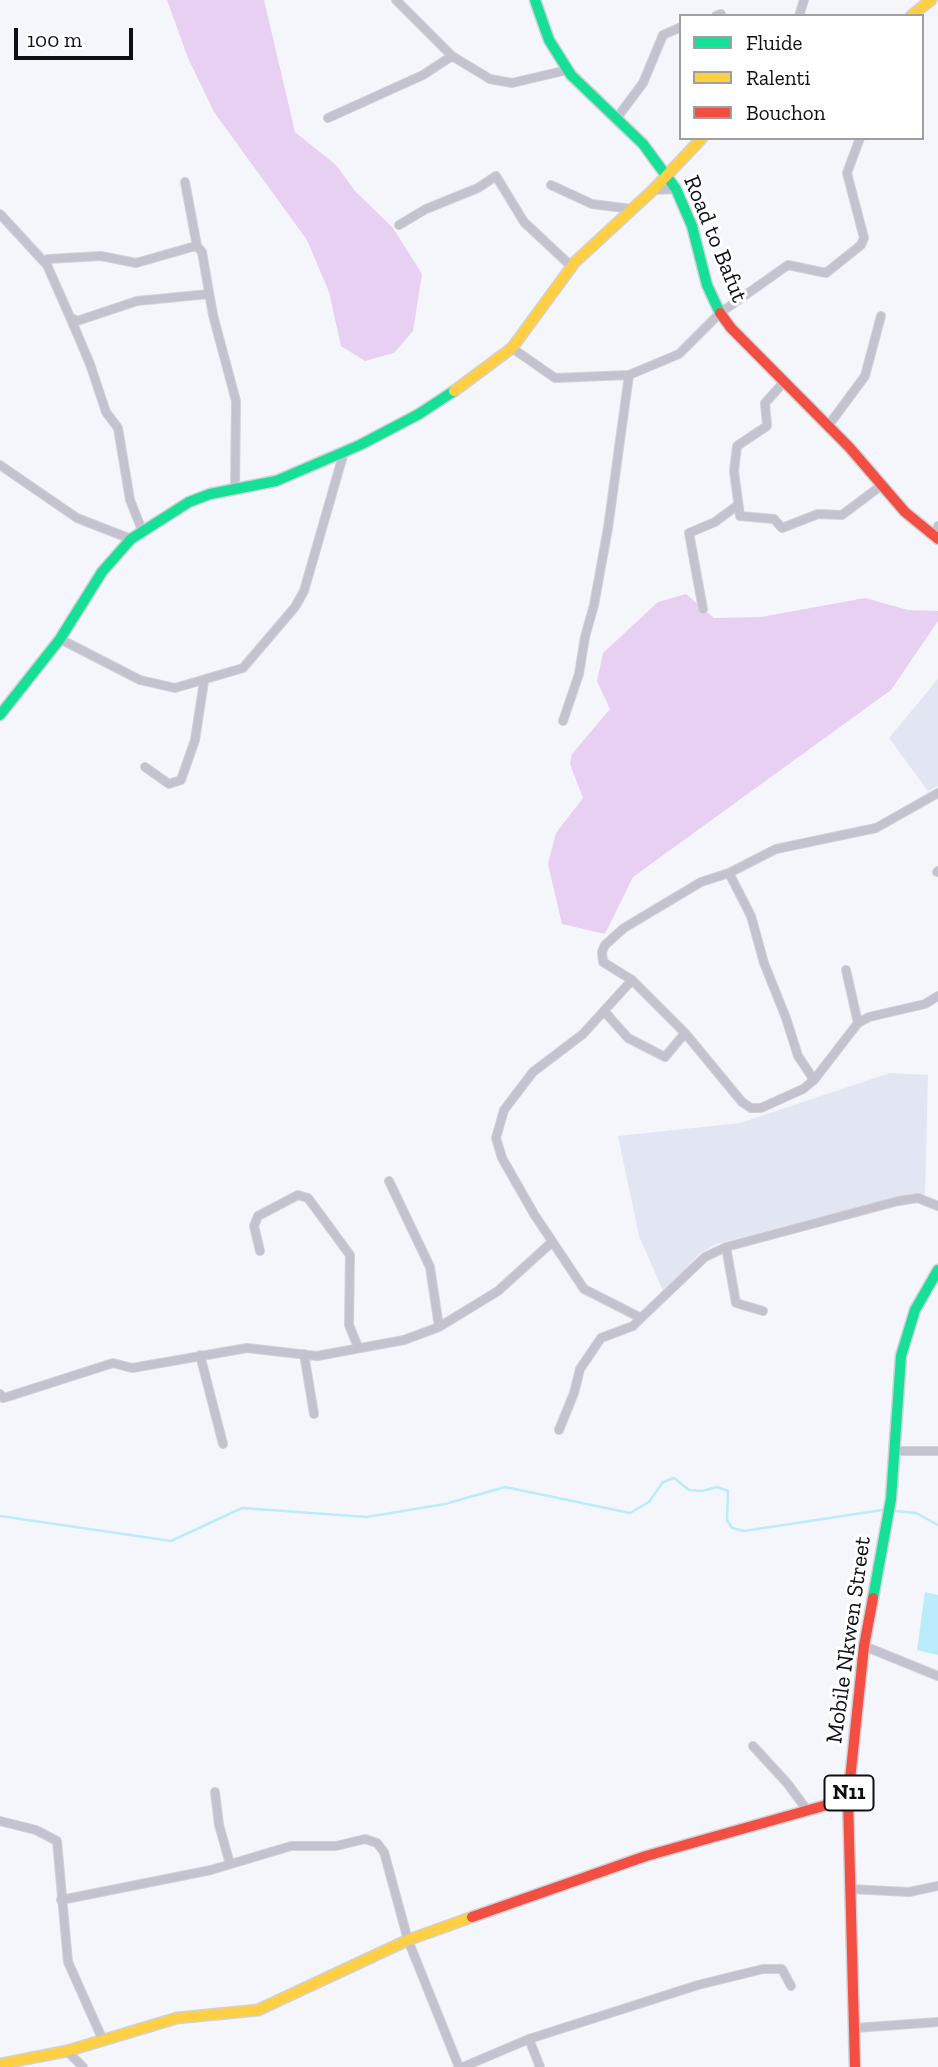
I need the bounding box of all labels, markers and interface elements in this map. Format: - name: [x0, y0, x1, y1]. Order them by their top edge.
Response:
- scale bar: [18, 14, 136, 58]
- legend: [679, 14, 924, 140]
- text: 100 m: [27, 27, 82, 52]
- text: Fluide: [746, 30, 802, 55]
- text: Ralenti: [746, 65, 810, 90]
- text: Bouchon: [746, 100, 826, 125]
- street label: Road to Bafut: [677, 172, 753, 306]
- street label: Mobile Nkwen Street: [821, 1535, 877, 1745]
- road number: N11: [824, 1776, 874, 1811]

